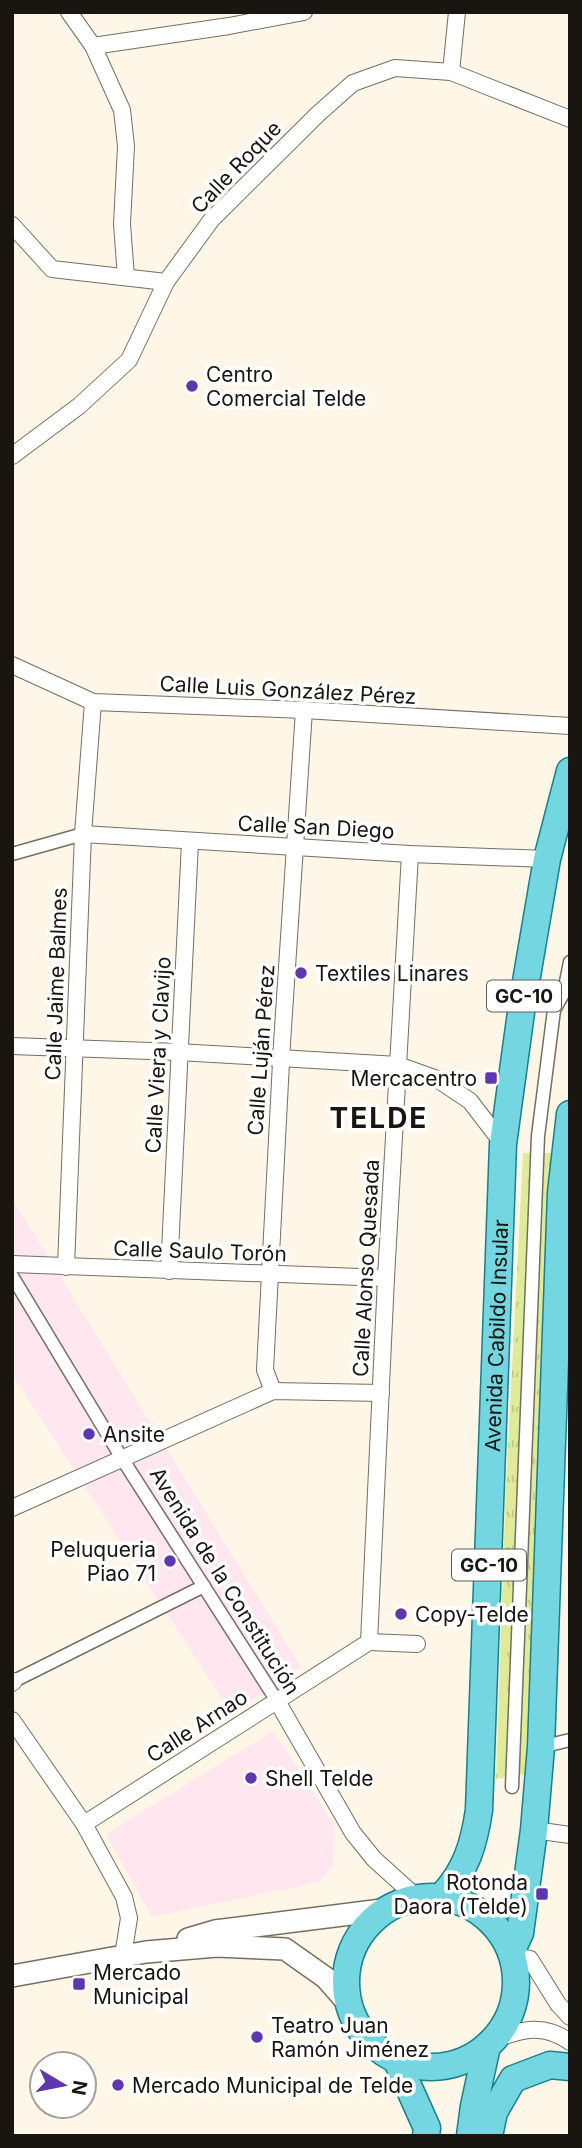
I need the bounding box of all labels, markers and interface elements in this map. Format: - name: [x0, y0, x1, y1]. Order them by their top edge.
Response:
- street label: Calle Roque: [186, 116, 286, 218]
- place label: Centro Comercial Telde: [206, 362, 366, 411]
- marker: Centro Comercial Telde: [184, 378, 200, 394]
- street label: Calle Luis González Pérez: [159, 671, 417, 709]
- street label: Calle San Diego: [237, 810, 395, 844]
- street label: Calle Jaime Balmes: [40, 887, 72, 1081]
- street label: Calle Viera y Clavijo: [140, 956, 176, 1154]
- place label: Textiles Linares: [315, 961, 469, 986]
- street label: Calle Luján Pérez: [243, 964, 279, 1136]
- marker: Textiles Linares: [293, 965, 309, 981]
- road number: GC-10: [487, 980, 561, 1012]
- place label: Mercacentro: [351, 1066, 477, 1091]
- marker: Mercacentro: [483, 1070, 499, 1086]
- district label: TELDE: [330, 1101, 428, 1135]
- street label: Calle Alonso Quesada: [348, 1159, 384, 1377]
- street label: Avenida Cabildo Insular: [479, 1219, 513, 1452]
- street label: Calle Saulo Torón: [113, 1235, 287, 1267]
- place label: Ansite: [103, 1422, 165, 1447]
- marker: Ansite: [81, 1426, 97, 1442]
- street label: Avenida de la Constitución: [145, 1463, 305, 1699]
- place label: Peluqueria Piao 71: [50, 1537, 156, 1586]
- road number: GC-10: [452, 1550, 526, 1581]
- marker: Peluqueria Piao 71: [162, 1553, 178, 1569]
- place label: Copy-Telde: [415, 1602, 529, 1627]
- marker: Copy-Telde: [393, 1606, 409, 1622]
- street label: Calle Arnao: [142, 1684, 252, 1768]
- place label: Shell Telde: [265, 1766, 374, 1791]
- marker: Shell Telde: [243, 1770, 259, 1786]
- place label: Rotonda Daora (Telde): [393, 1870, 528, 1919]
- marker: Rotonda Daora (Telde): [534, 1886, 550, 1902]
- place label: Mercado Municipal: [93, 1960, 189, 2009]
- marker: Mercado Municipal: [71, 1976, 87, 1992]
- place label: Teatro Juan Ramón Jiménez: [271, 2013, 429, 2062]
- marker: Teatro Juan Ramón Jiménez: [249, 2029, 265, 2045]
- north arrow: [28, 2050, 98, 2120]
- place label: Mercado Municipal de Telde: [132, 2073, 413, 2098]
- marker: Mercado Municipal de Telde: [110, 2077, 126, 2093]
- text: N: [67, 2079, 92, 2097]

